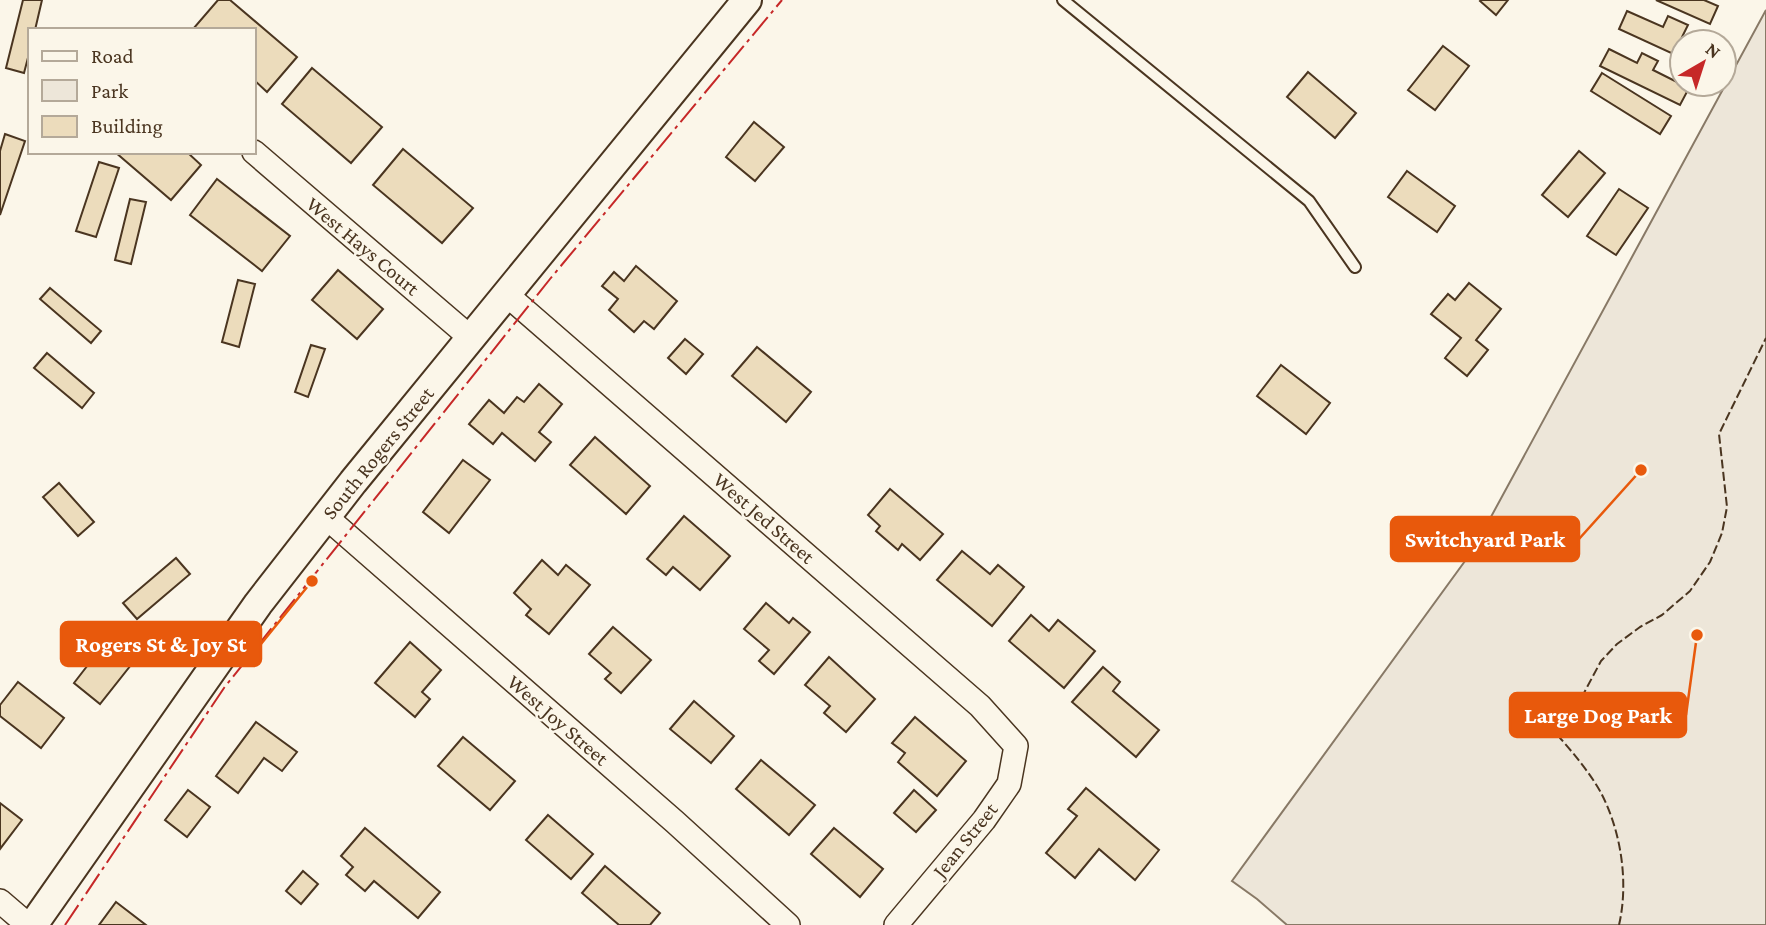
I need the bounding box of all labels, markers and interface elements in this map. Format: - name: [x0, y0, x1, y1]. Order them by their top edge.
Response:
- legend: [28, 28, 256, 154]
- north arrow: [1668, 28, 1738, 98]
- text: N: [1702, 38, 1725, 62]
- text: Road: [91, 44, 134, 68]
- text: Park: [91, 79, 128, 103]
- text: Building: [91, 114, 163, 138]
- street label: West Hays Court: [302, 192, 425, 301]
- street label: South Rogers Street: [317, 381, 439, 524]
- street label: West Jed Street: [708, 467, 820, 569]
- callout: Switchyard Park: [1391, 517, 1579, 561]
- text: Switchyard Park: [1405, 526, 1566, 552]
- callout: Rogers St & Joy St: [61, 622, 261, 666]
- text: Rogers St & Joy St: [75, 631, 247, 657]
- street label: West Joy Street: [503, 670, 614, 771]
- callout: Large Dog Park: [1510, 693, 1686, 737]
- text: Large Dog Park: [1524, 702, 1672, 728]
- street label: Jean Street: [926, 797, 1003, 884]

